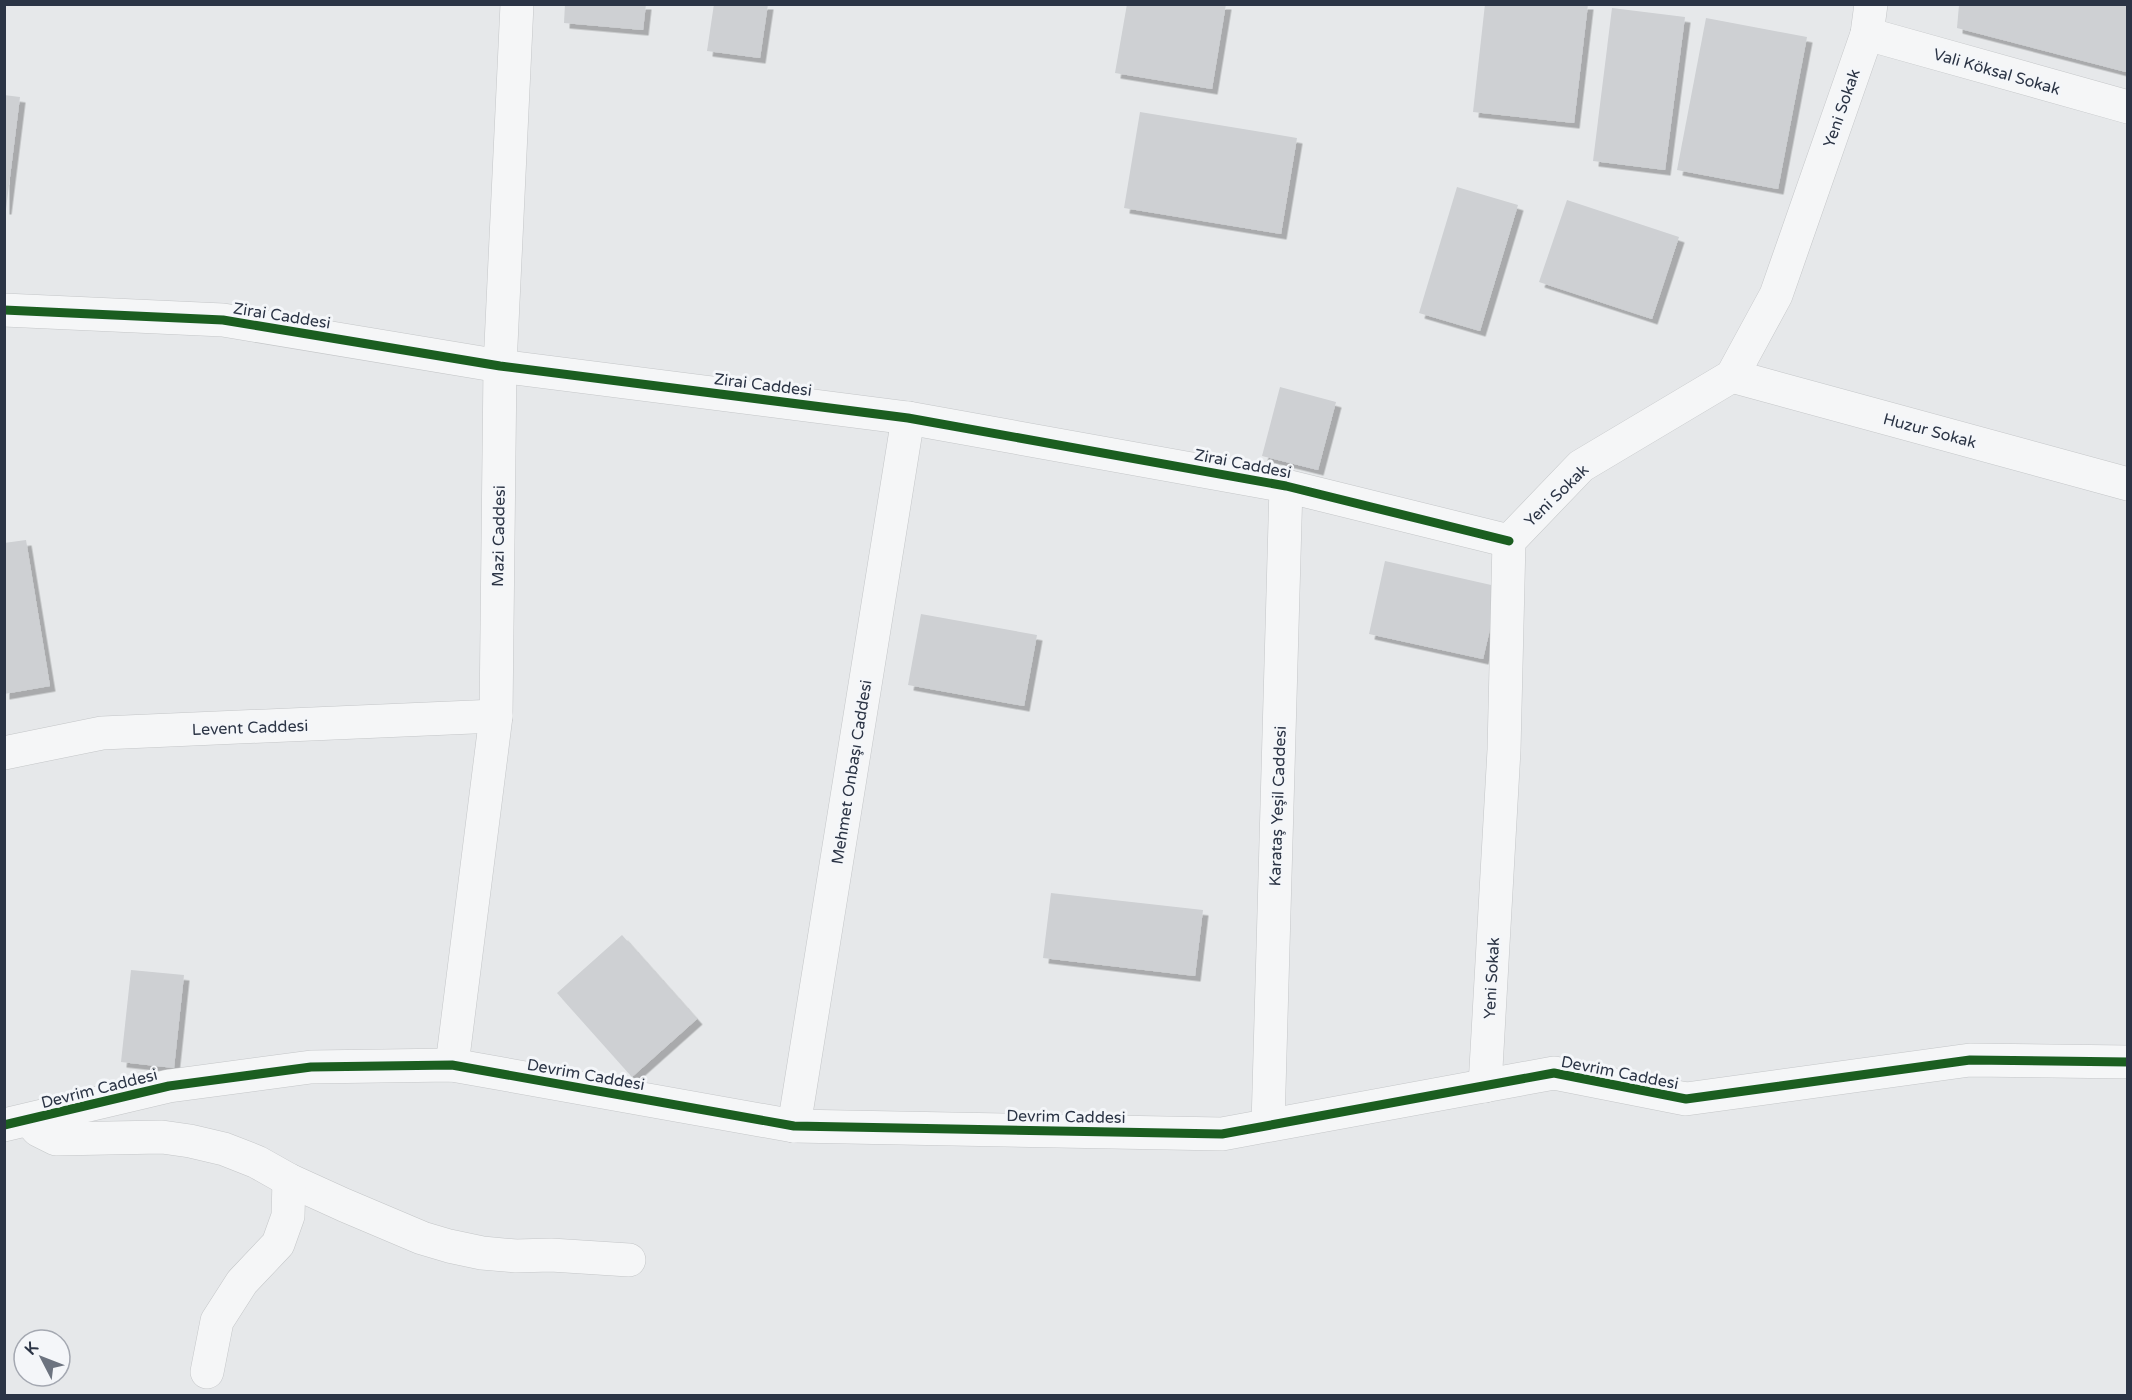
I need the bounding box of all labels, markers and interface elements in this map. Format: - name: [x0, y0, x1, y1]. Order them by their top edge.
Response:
- street label: Vali Köksal Sokak: [1931, 44, 2063, 100]
- street label: Yeni Sokak: [1819, 66, 1865, 150]
- street label: Zirai Caddesi: [232, 298, 332, 334]
- street label: Zirai Caddesi: [713, 369, 813, 401]
- street label: Huzur Sokak: [1881, 409, 1979, 453]
- street label: Zirai Caddesi: [1193, 445, 1293, 483]
- street label: Yeni Sokak: [1520, 460, 1593, 531]
- street label: Mazi Caddesi: [488, 485, 510, 587]
- street label: Mehmet Onbaşı Caddesi: [828, 678, 876, 866]
- street label: Levent Caddesi: [191, 716, 309, 740]
- street label: Karataş Yeşil Caddesi: [1265, 725, 1291, 887]
- street label: Yeni Sokak: [1480, 936, 1504, 1019]
- street label: Devrim Caddesi: [1559, 1052, 1680, 1094]
- street label: Devrim Caddesi: [525, 1055, 646, 1095]
- street label: Devrim Caddesi: [39, 1065, 159, 1113]
- street label: Devrim Caddesi: [1006, 1106, 1126, 1128]
- north arrow: [12, 1328, 72, 1388]
- text: K: [21, 1338, 43, 1359]

